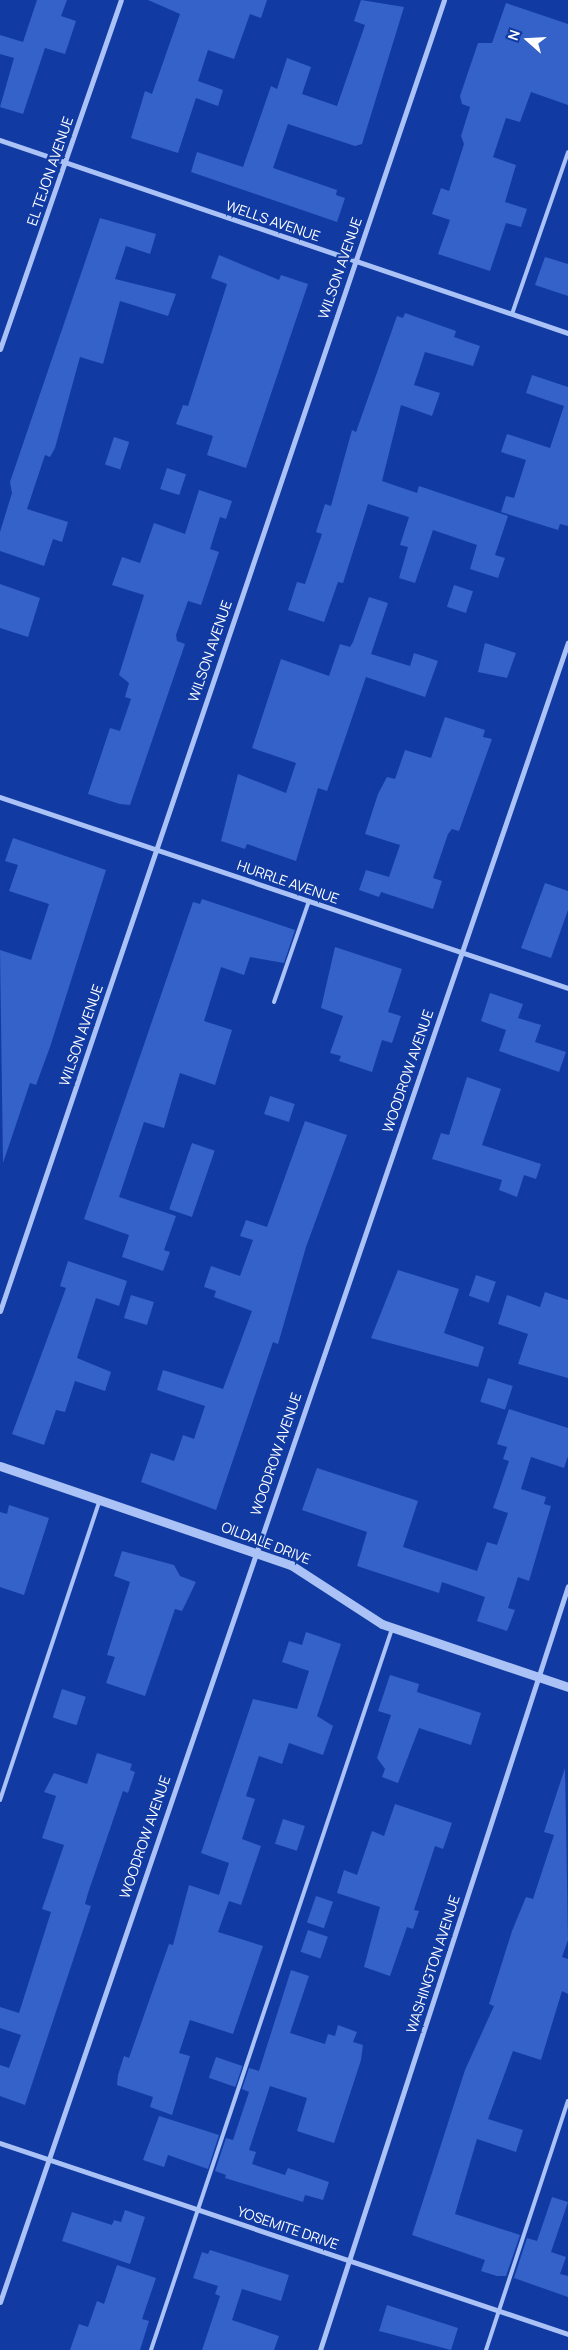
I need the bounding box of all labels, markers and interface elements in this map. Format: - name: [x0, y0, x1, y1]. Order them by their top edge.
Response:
- north arrow: [503, 15, 553, 65]
- text: N: [503, 27, 524, 43]
- street label: EL TEJON AVENUE: [23, 114, 77, 228]
- street label: WELLS AVENUE: [224, 197, 322, 245]
- street label: WILSON AVENUE: [315, 215, 365, 321]
- street label: WILSON AVENUE: [185, 598, 235, 704]
- street label: HURRLE AVENUE: [235, 857, 341, 907]
- street label: WILSON AVENUE: [56, 982, 106, 1088]
- street label: WOODROW AVENUE: [379, 1007, 437, 1135]
- street label: WOODROW AVENUE: [247, 1390, 305, 1518]
- street label: OILDALE DRIVE: [219, 1518, 313, 1568]
- street label: WOODROW AVENUE: [116, 1773, 174, 1901]
- street label: WASHINGTON AVENUE: [403, 1893, 463, 2035]
- street label: YOSEMITE DRIVE: [235, 2203, 341, 2253]

